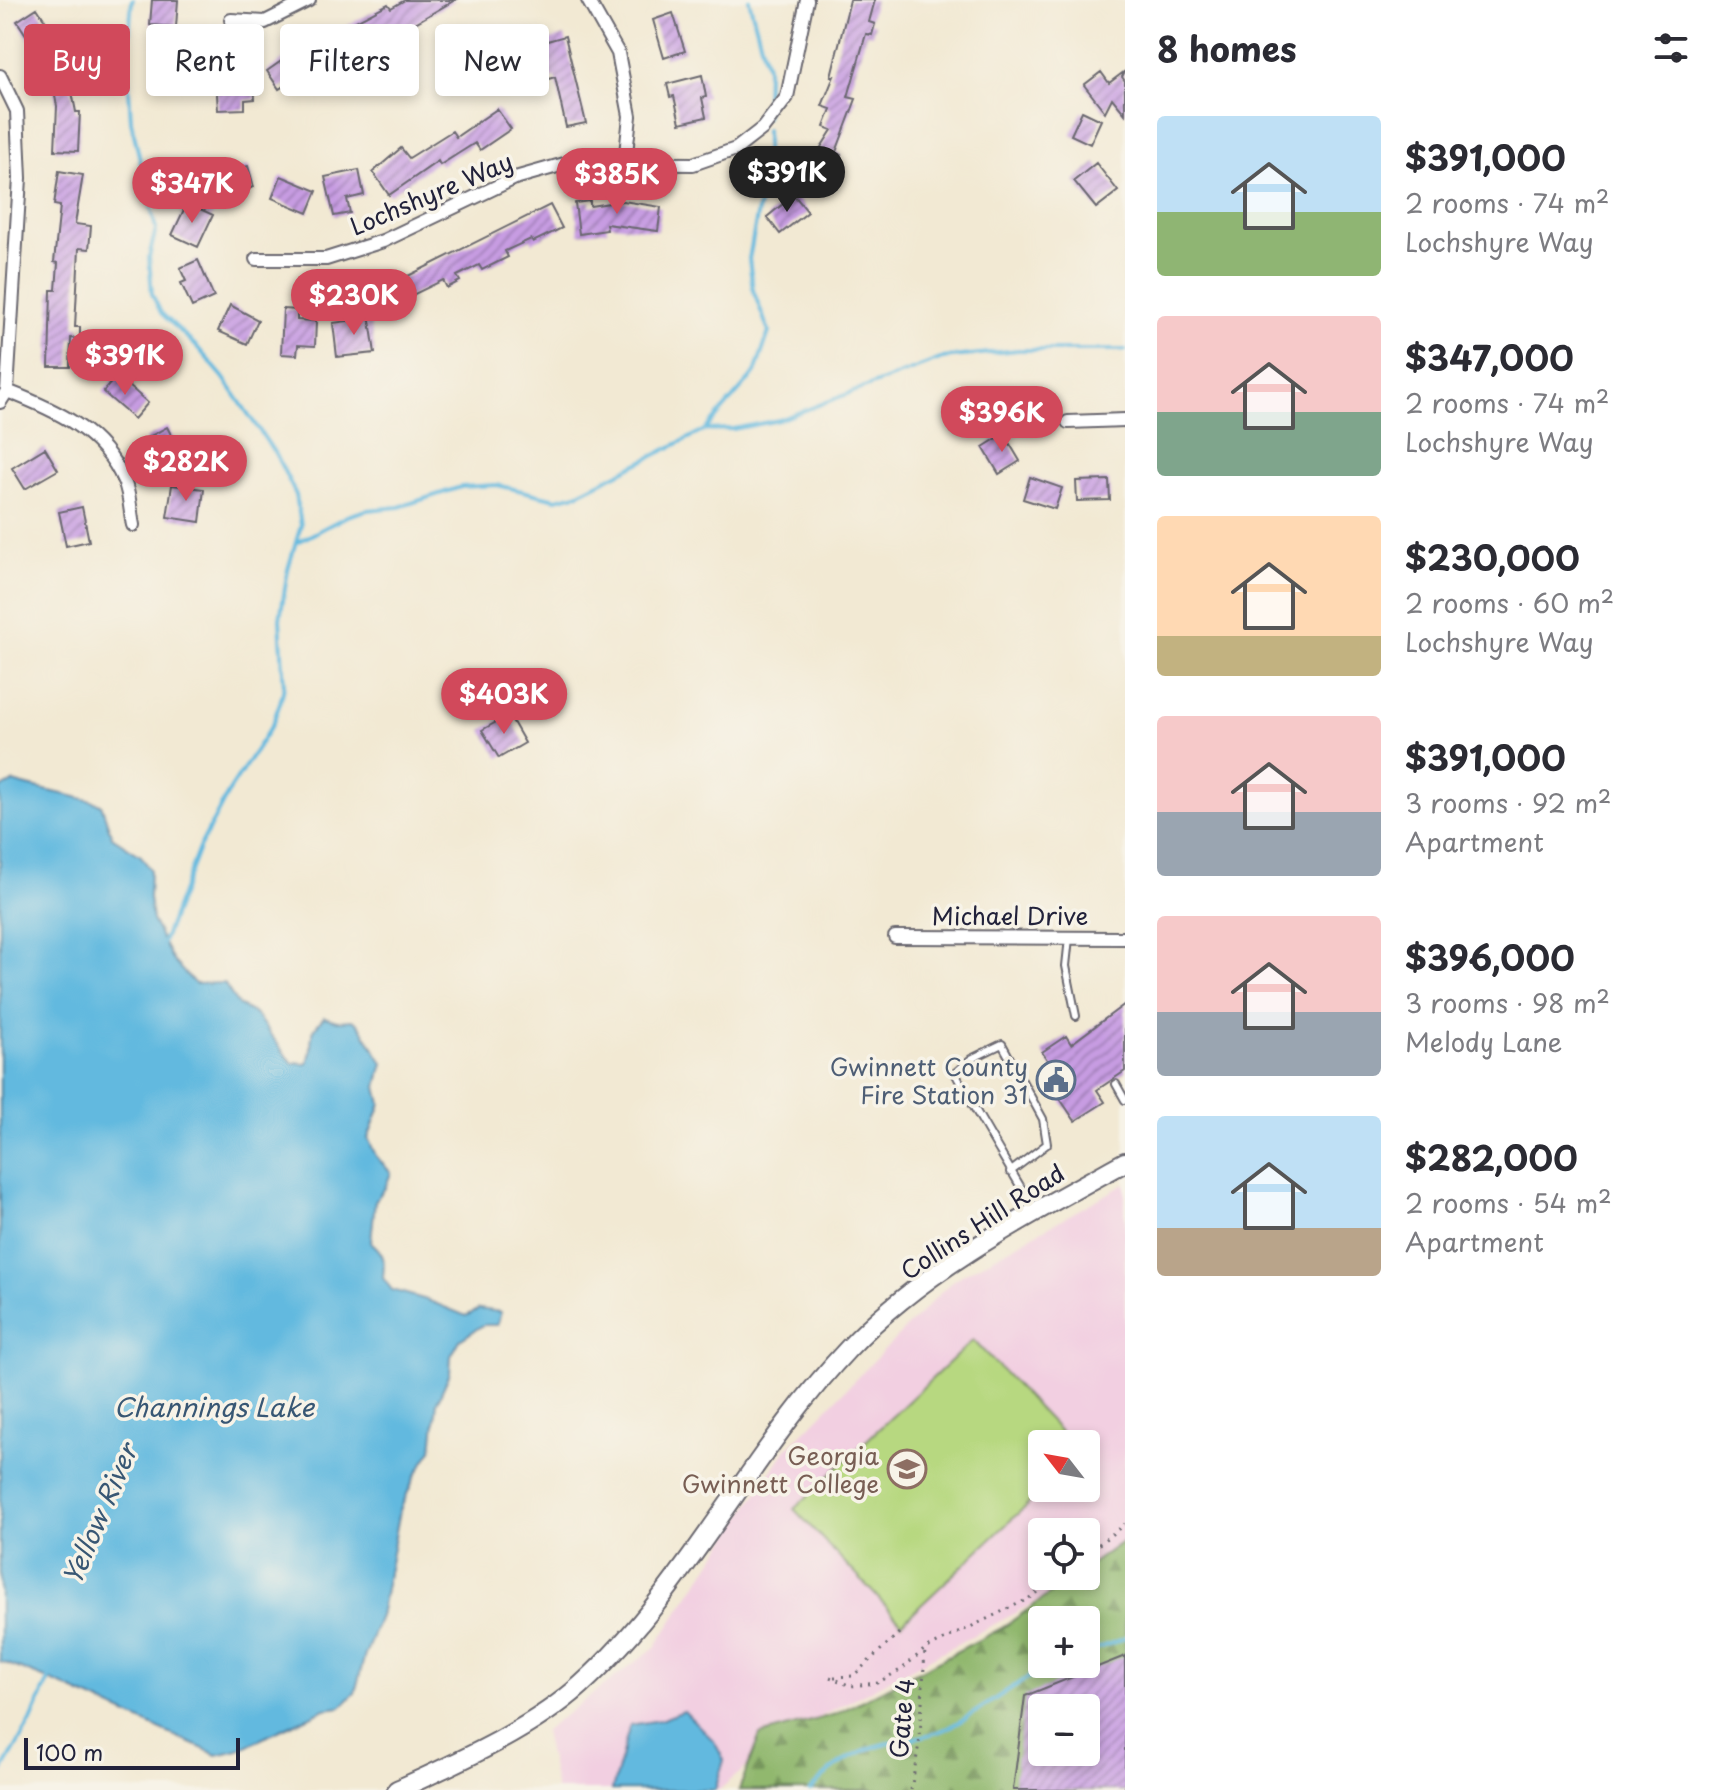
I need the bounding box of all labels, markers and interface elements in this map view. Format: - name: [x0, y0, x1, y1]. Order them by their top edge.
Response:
- text: 8 homes: [1157, 22, 1297, 74]
- chip: Buy: [24, 24, 130, 96]
- chip: Rent: [146, 24, 264, 96]
- chip: Filters: [280, 24, 419, 96]
- chip: New: [435, 24, 549, 96]
- icon: filters: [1649, 26, 1693, 70]
- text: $391,000: [1405, 131, 1566, 183]
- street label: Lochshyre Way: [344, 142, 518, 244]
- pin: $391K: [731, 146, 843, 214]
- pin: $385K: [561, 148, 673, 216]
- icon: home: [1221, 148, 1317, 244]
- text: $391K: [747, 152, 827, 191]
- text: $385K: [574, 154, 660, 193]
- pin: $347K: [136, 157, 248, 225]
- text: $347K: [150, 163, 234, 202]
- text: 2 rooms · 74 m²: [1405, 183, 1609, 222]
- text: Lochshyre Way: [1405, 222, 1594, 261]
- pin: $230K: [298, 269, 410, 337]
- text: $230K: [309, 275, 399, 314]
- pin: $391K: [69, 329, 181, 397]
- text: $347,000: [1405, 331, 1574, 383]
- text: $391K: [85, 335, 165, 374]
- icon: home: [1221, 348, 1317, 444]
- text: 2 rooms · 74 m²: [1405, 383, 1609, 422]
- pin: $396K: [946, 386, 1058, 454]
- text: $396K: [959, 392, 1045, 431]
- text: Lochshyre Way: [1405, 422, 1594, 461]
- pin: $282K: [130, 435, 242, 503]
- text: $282K: [143, 441, 229, 480]
- text: $230,000: [1405, 531, 1580, 583]
- icon: home: [1221, 548, 1317, 644]
- text: 2 rooms · 60 m²: [1405, 583, 1614, 622]
- text: Lochshyre Way: [1405, 622, 1594, 661]
- pin: $403K: [448, 668, 560, 736]
- text: $403K: [459, 674, 549, 713]
- text: $391,000: [1405, 731, 1566, 783]
- icon: home: [1221, 748, 1317, 844]
- text: 3 rooms · 92 m²: [1405, 783, 1611, 822]
- text: Apartment: [1405, 822, 1544, 861]
- street label: Michael Drive: [932, 897, 1088, 933]
- text: $396,000: [1405, 931, 1575, 983]
- icon: home: [1221, 948, 1317, 1044]
- text: 3 rooms · 98 m²: [1405, 983, 1610, 1022]
- text: Melody Lane: [1405, 1022, 1562, 1061]
- place label: Gwinnett County Fire Station 31: [830, 1048, 1028, 1112]
- public building icon: Gwinnett County Fire Station 31: [1035, 1059, 1077, 1101]
- text: $282,000: [1405, 1131, 1578, 1183]
- icon: home: [1221, 1148, 1317, 1244]
- street label: Collins Hill Road: [893, 1154, 1071, 1288]
- text: 2 rooms · 54 m²: [1405, 1183, 1612, 1222]
- text: Apartment: [1405, 1222, 1544, 1261]
- water label: Channings Lake: [114, 1387, 315, 1426]
- north arrow: [1028, 1430, 1100, 1502]
- map controls: [1028, 1430, 1100, 1766]
- water label: Yellow River: [52, 1435, 147, 1590]
- place label: Georgia Gwinnett College: [682, 1437, 879, 1501]
- school or university icon: Georgia Gwinnett College: [886, 1448, 928, 1490]
- button: locate: [1028, 1518, 1100, 1590]
- button: +: [1028, 1606, 1100, 1678]
- street label: Gate 4: [880, 1676, 922, 1760]
- button: −: [1028, 1694, 1100, 1766]
- scale bar: [24, 1734, 240, 1770]
- text: 100 m: [36, 1735, 103, 1768]

